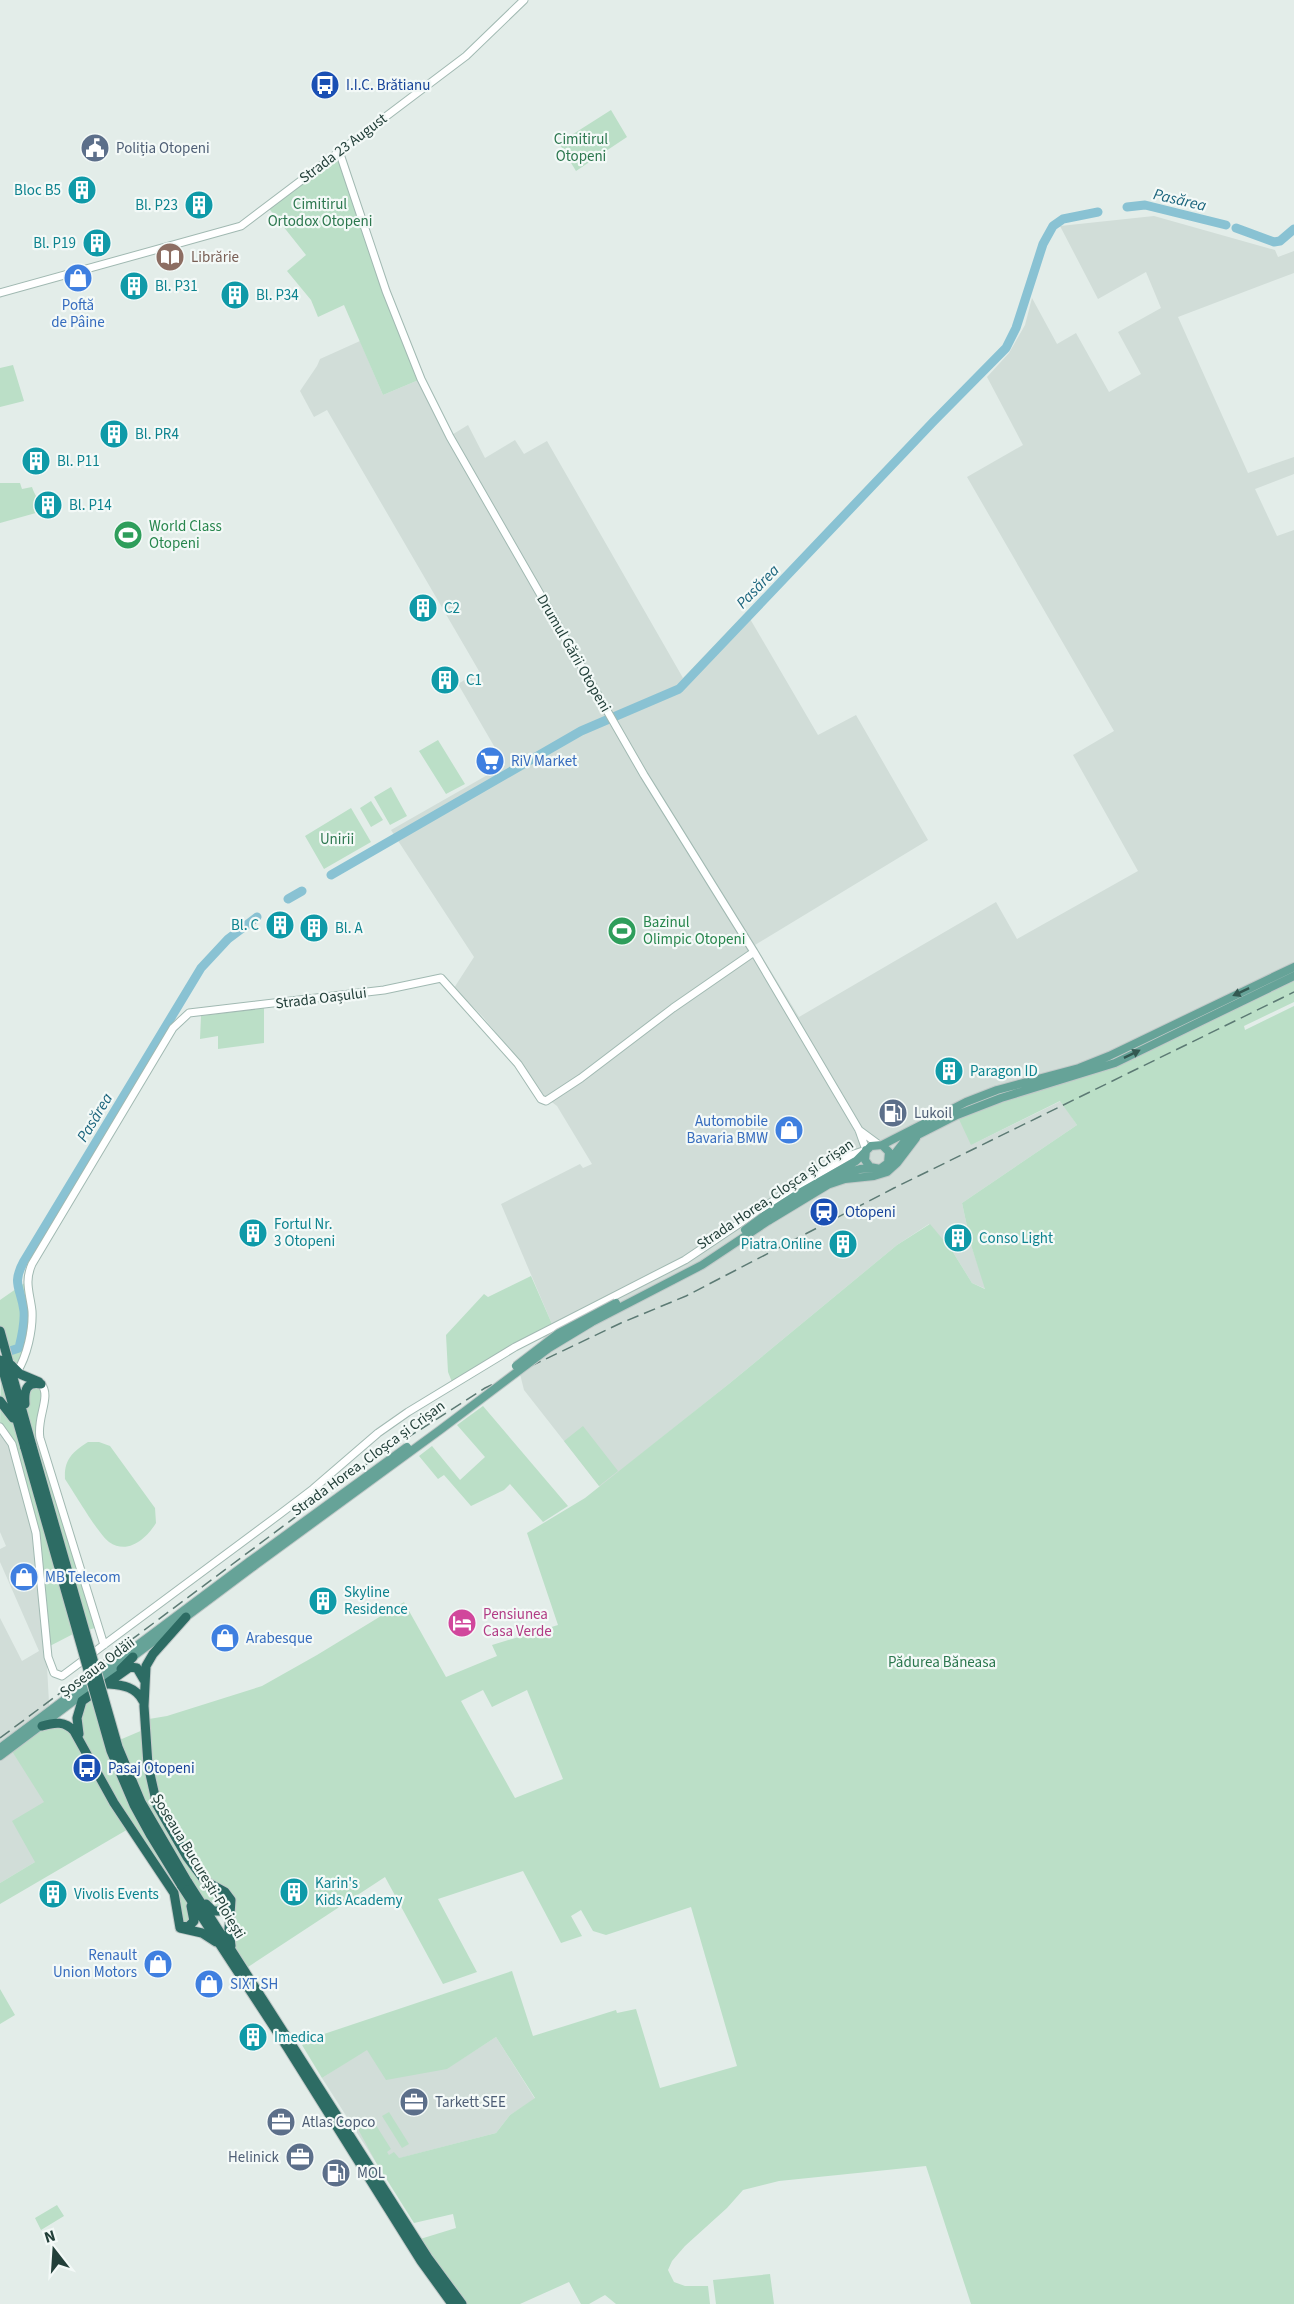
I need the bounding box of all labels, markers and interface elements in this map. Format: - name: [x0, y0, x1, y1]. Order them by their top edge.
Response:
- bus stop icon: I.I.C. Brătianu: [309, 69, 341, 101]
- place label: I.I.C. Brătianu: [346, 75, 430, 96]
- street label: Strada 23 August: [295, 108, 392, 188]
- park label: Cimitirul Otopeni: [554, 129, 608, 167]
- public building icon: Poliția Otopeni: [79, 132, 111, 164]
- place label: Poliția Otopeni: [116, 138, 210, 159]
- building icon: Bloc B5: [66, 174, 98, 206]
- place label: Bloc B5: [14, 180, 61, 201]
- water label: Pasărea: [1151, 183, 1209, 217]
- building icon: Bl. P23: [183, 189, 215, 221]
- park label: Cimitirul Ortodox Otopeni: [268, 194, 372, 232]
- place label: Bl. P23: [135, 195, 178, 216]
- building icon: Bl. P19: [81, 227, 113, 259]
- place label: Bl. P19: [33, 233, 76, 254]
- library icon: Librărie: [154, 241, 186, 273]
- place label: Librărie: [191, 247, 239, 268]
- shop icon: Poftă de Pâine: [62, 262, 94, 294]
- building icon: Bl. P31: [118, 270, 150, 302]
- place label: Bl. P31: [155, 276, 198, 297]
- building icon: Bl. P34: [219, 279, 251, 311]
- place label: Bl. P34: [256, 285, 299, 306]
- place label: Poftă de Pâine: [51, 295, 105, 333]
- building icon: Bl. PR4: [98, 418, 130, 450]
- place label: Bl. PR4: [135, 424, 179, 445]
- building icon: Bl. P11: [20, 445, 52, 477]
- place label: Bl. P11: [57, 451, 100, 472]
- building icon: Bl. P14: [32, 489, 64, 521]
- place label: Bl. P14: [69, 495, 112, 516]
- place label: World Class Otopeni: [149, 516, 222, 554]
- sports icon: World Class Otopeni: [112, 519, 144, 551]
- water label: Pasărea: [731, 559, 785, 614]
- street label: Drumul Gării Otopeni: [531, 590, 616, 716]
- building icon: C2: [407, 592, 439, 624]
- place label: C2: [444, 598, 460, 619]
- building icon: C1: [429, 664, 461, 696]
- place label: C1: [466, 670, 482, 691]
- supermarket icon: RiV Market: [474, 745, 506, 777]
- place label: RiV Market: [511, 751, 577, 772]
- park label: Unirii: [320, 829, 354, 850]
- building icon: Bl. C: [264, 909, 296, 941]
- building icon: Bl. A: [298, 912, 330, 944]
- place label: Bazinul Olimpic Otopeni: [643, 912, 745, 950]
- place label: Bl. C: [231, 915, 259, 936]
- sports icon: Bazinul Olimpic Otopeni: [606, 915, 638, 947]
- place label: Bl. A: [335, 918, 363, 939]
- street label: Strada Oașului: [274, 982, 368, 1015]
- one-way arrow: [1232, 987, 1249, 996]
- one-way arrow: [1124, 1050, 1141, 1059]
- building icon: Paragon ID: [933, 1055, 965, 1087]
- place label: Paragon ID: [970, 1061, 1038, 1082]
- water label: Pasărea: [72, 1088, 118, 1146]
- fuel station icon: Lukoil: [877, 1097, 909, 1129]
- place label: Lukoil: [914, 1103, 952, 1124]
- place label: Automobile Bavaria BMW: [686, 1111, 768, 1149]
- shop icon: Automobile Bavaria BMW: [773, 1114, 805, 1146]
- street label: Strada Horea, Cloșca și Crișan: [693, 1134, 858, 1255]
- station icon: Otopeni: [808, 1196, 840, 1228]
- place label: Otopeni: [845, 1202, 896, 1223]
- place label: Fortul Nr. 3 Otopeni: [274, 1214, 335, 1252]
- building icon: Fortul Nr. 3 Otopeni: [237, 1217, 269, 1249]
- building icon: Conso Light: [942, 1222, 974, 1254]
- building icon: Piatra Online: [827, 1228, 859, 1260]
- place label: Conso Light: [979, 1228, 1053, 1249]
- place label: Piatra Online: [741, 1234, 822, 1255]
- street label: Strada Horea, Cloșca și Crișan: [287, 1396, 449, 1521]
- shop icon: MB Telecom: [8, 1561, 40, 1593]
- place label: MB Telecom: [45, 1567, 121, 1588]
- place label: Skyline Residence: [344, 1582, 408, 1620]
- building icon: Skyline Residence: [307, 1585, 339, 1617]
- place label: Pensiunea Casa Verde: [483, 1604, 552, 1642]
- hotel icon: Pensiunea Casa Verde: [446, 1607, 478, 1639]
- shop icon: Arabesque: [209, 1622, 241, 1654]
- place label: Arabesque: [246, 1628, 313, 1649]
- street label: Șoseaua Odăii: [55, 1632, 139, 1703]
- park label: Pădurea Băneasa: [888, 1652, 996, 1673]
- bus stop icon: Pasaj Otopeni: [71, 1752, 103, 1784]
- place label: Pasaj Otopeni: [108, 1758, 195, 1779]
- street label: Șoseaua București-Ploiești: [147, 1790, 250, 1943]
- place label: Karin's Kids Academy: [315, 1873, 403, 1911]
- building icon: Karin's Kids Academy: [278, 1876, 310, 1908]
- building icon: Vivolis Events: [37, 1878, 69, 1910]
- place label: Vivolis Events: [74, 1884, 159, 1905]
- place label: Renault Union Motors: [53, 1945, 137, 1983]
- shop icon: Renault Union Motors: [142, 1948, 174, 1980]
- shop icon: SIXT SH: [193, 1968, 225, 2000]
- place label: SIXT SH: [230, 1974, 278, 1995]
- building icon: Imedica: [237, 2021, 269, 2053]
- place label: Imedica: [274, 2027, 324, 2048]
- office icon: Tarkett SEE: [398, 2086, 430, 2118]
- place label: Tarkett SEE: [435, 2092, 506, 2113]
- office icon: Atlas Copco: [265, 2106, 297, 2138]
- place label: Atlas Copco: [302, 2112, 375, 2133]
- office icon: Helinick: [284, 2141, 316, 2173]
- place label: Helinick: [228, 2147, 280, 2168]
- fuel station icon: MOL: [320, 2157, 352, 2189]
- place label: MOL: [357, 2163, 385, 2184]
- north arrow: [24, 2220, 84, 2280]
- text: N: [42, 2225, 58, 2249]

